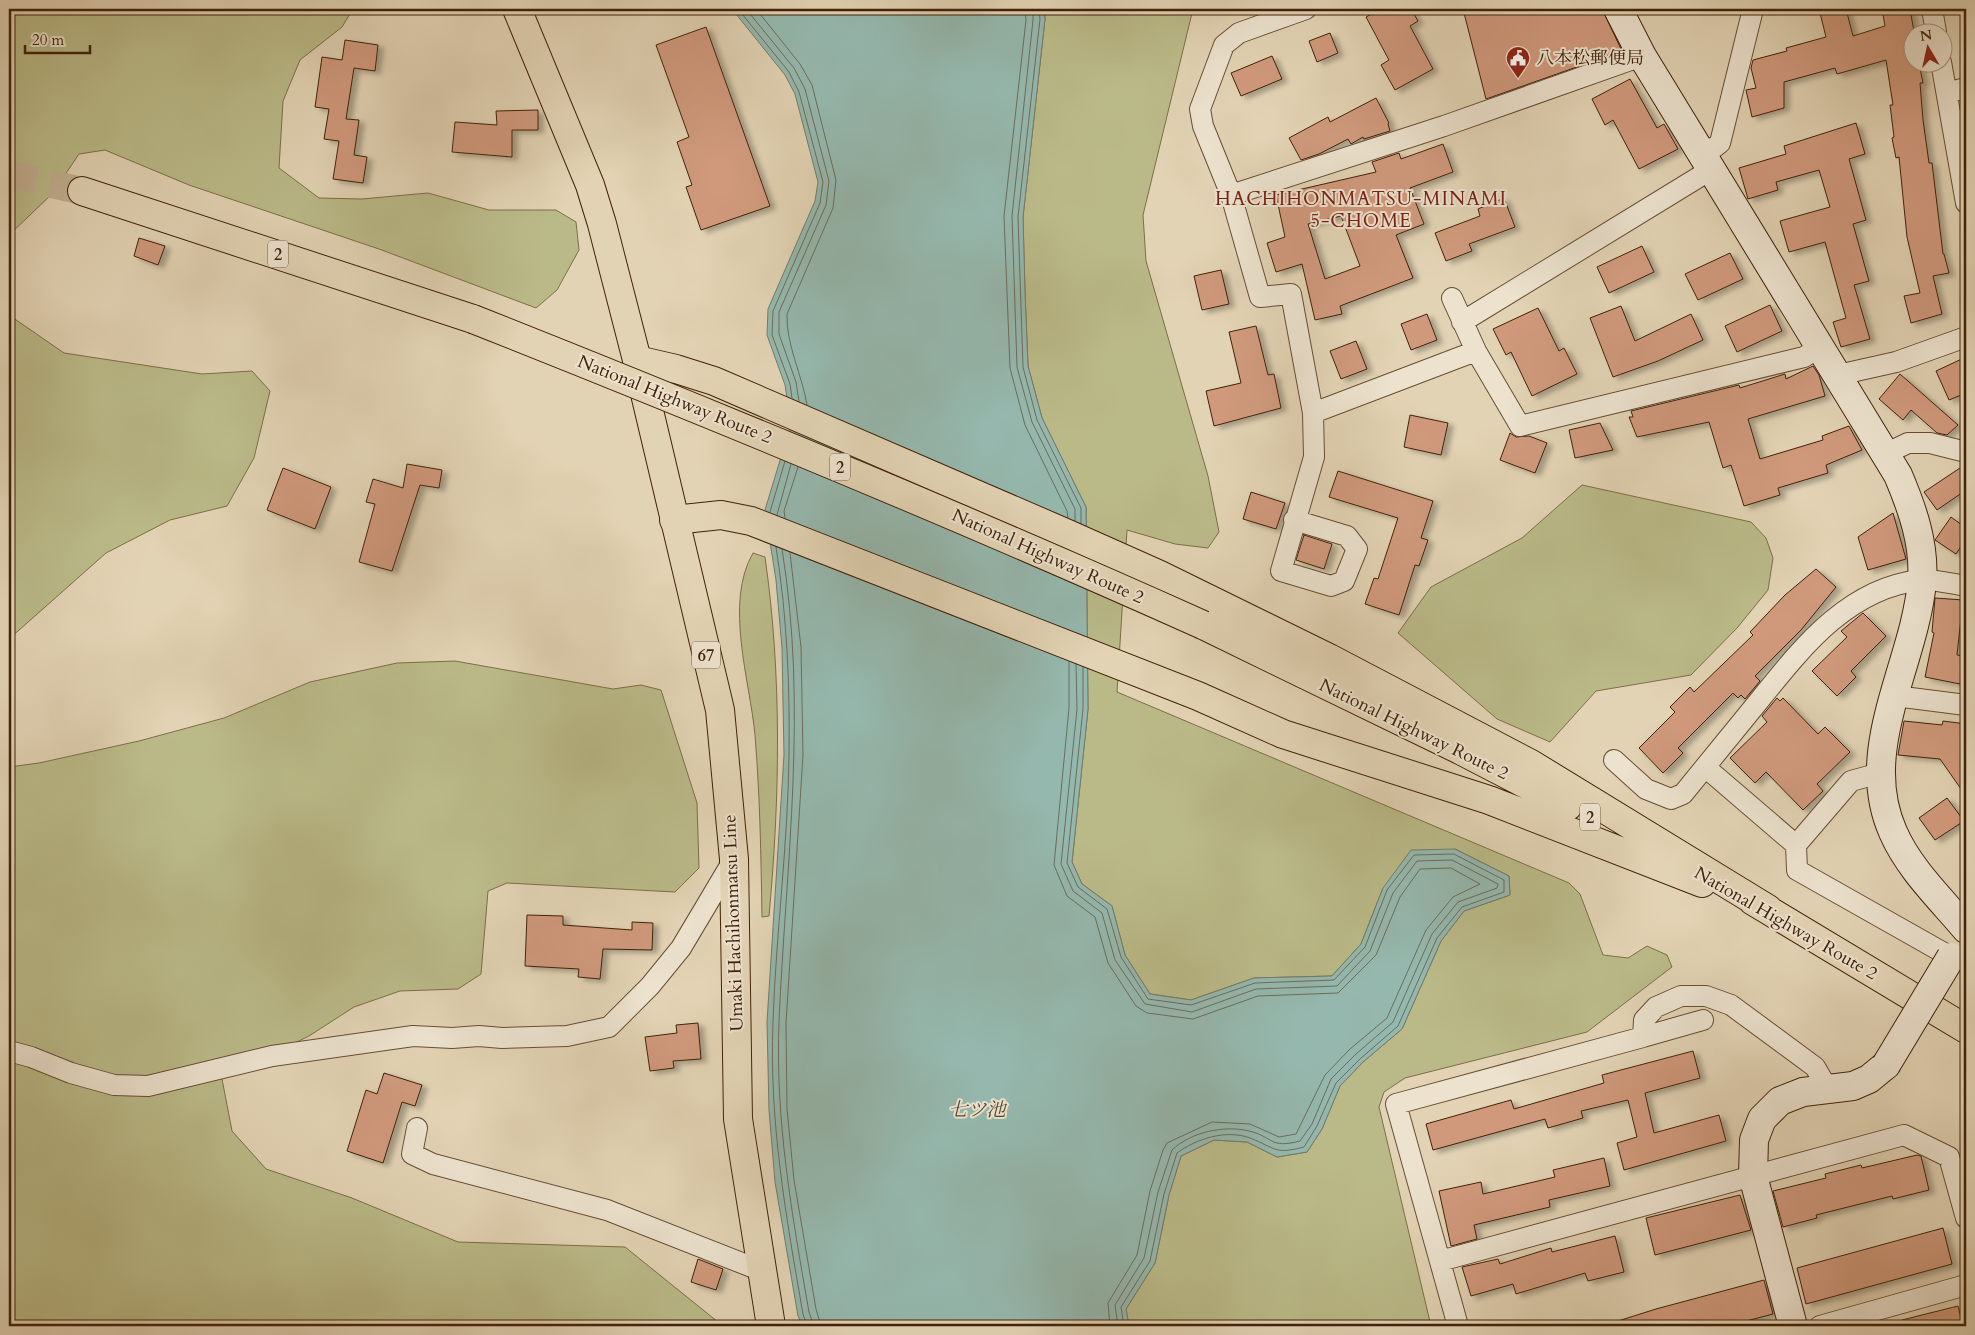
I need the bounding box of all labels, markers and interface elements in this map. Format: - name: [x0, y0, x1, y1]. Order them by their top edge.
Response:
- scale bar: [25, 22, 90, 54]
- north arrow: [1902, 22, 1952, 72]
- text: N: [1919, 25, 1934, 46]
- text: 20 m: [32, 30, 64, 50]
- public building icon: 八本松郵便局: [1505, 45, 1531, 79]
- place label: 八本松郵便局: [1536, 46, 1644, 71]
- district label: HACHIHONMATSU-MINAMI 5-CHOME: [1215, 186, 1507, 234]
- road number: 2: [268, 240, 288, 268]
- street label: National Highway Route 2: [574, 349, 776, 450]
- road number: 2: [830, 454, 850, 481]
- street label: National Highway Route 2: [948, 503, 1148, 610]
- road number: 67: [692, 642, 720, 668]
- street label: National Highway Route 2: [1315, 673, 1513, 786]
- road number: 2: [1580, 804, 1600, 830]
- street label: Umaki Hachihonmatsu Line: [717, 814, 750, 1032]
- street label: National Highway Route 2: [1690, 861, 1882, 986]
- water label: 七ツ池: [948, 1097, 1007, 1123]

